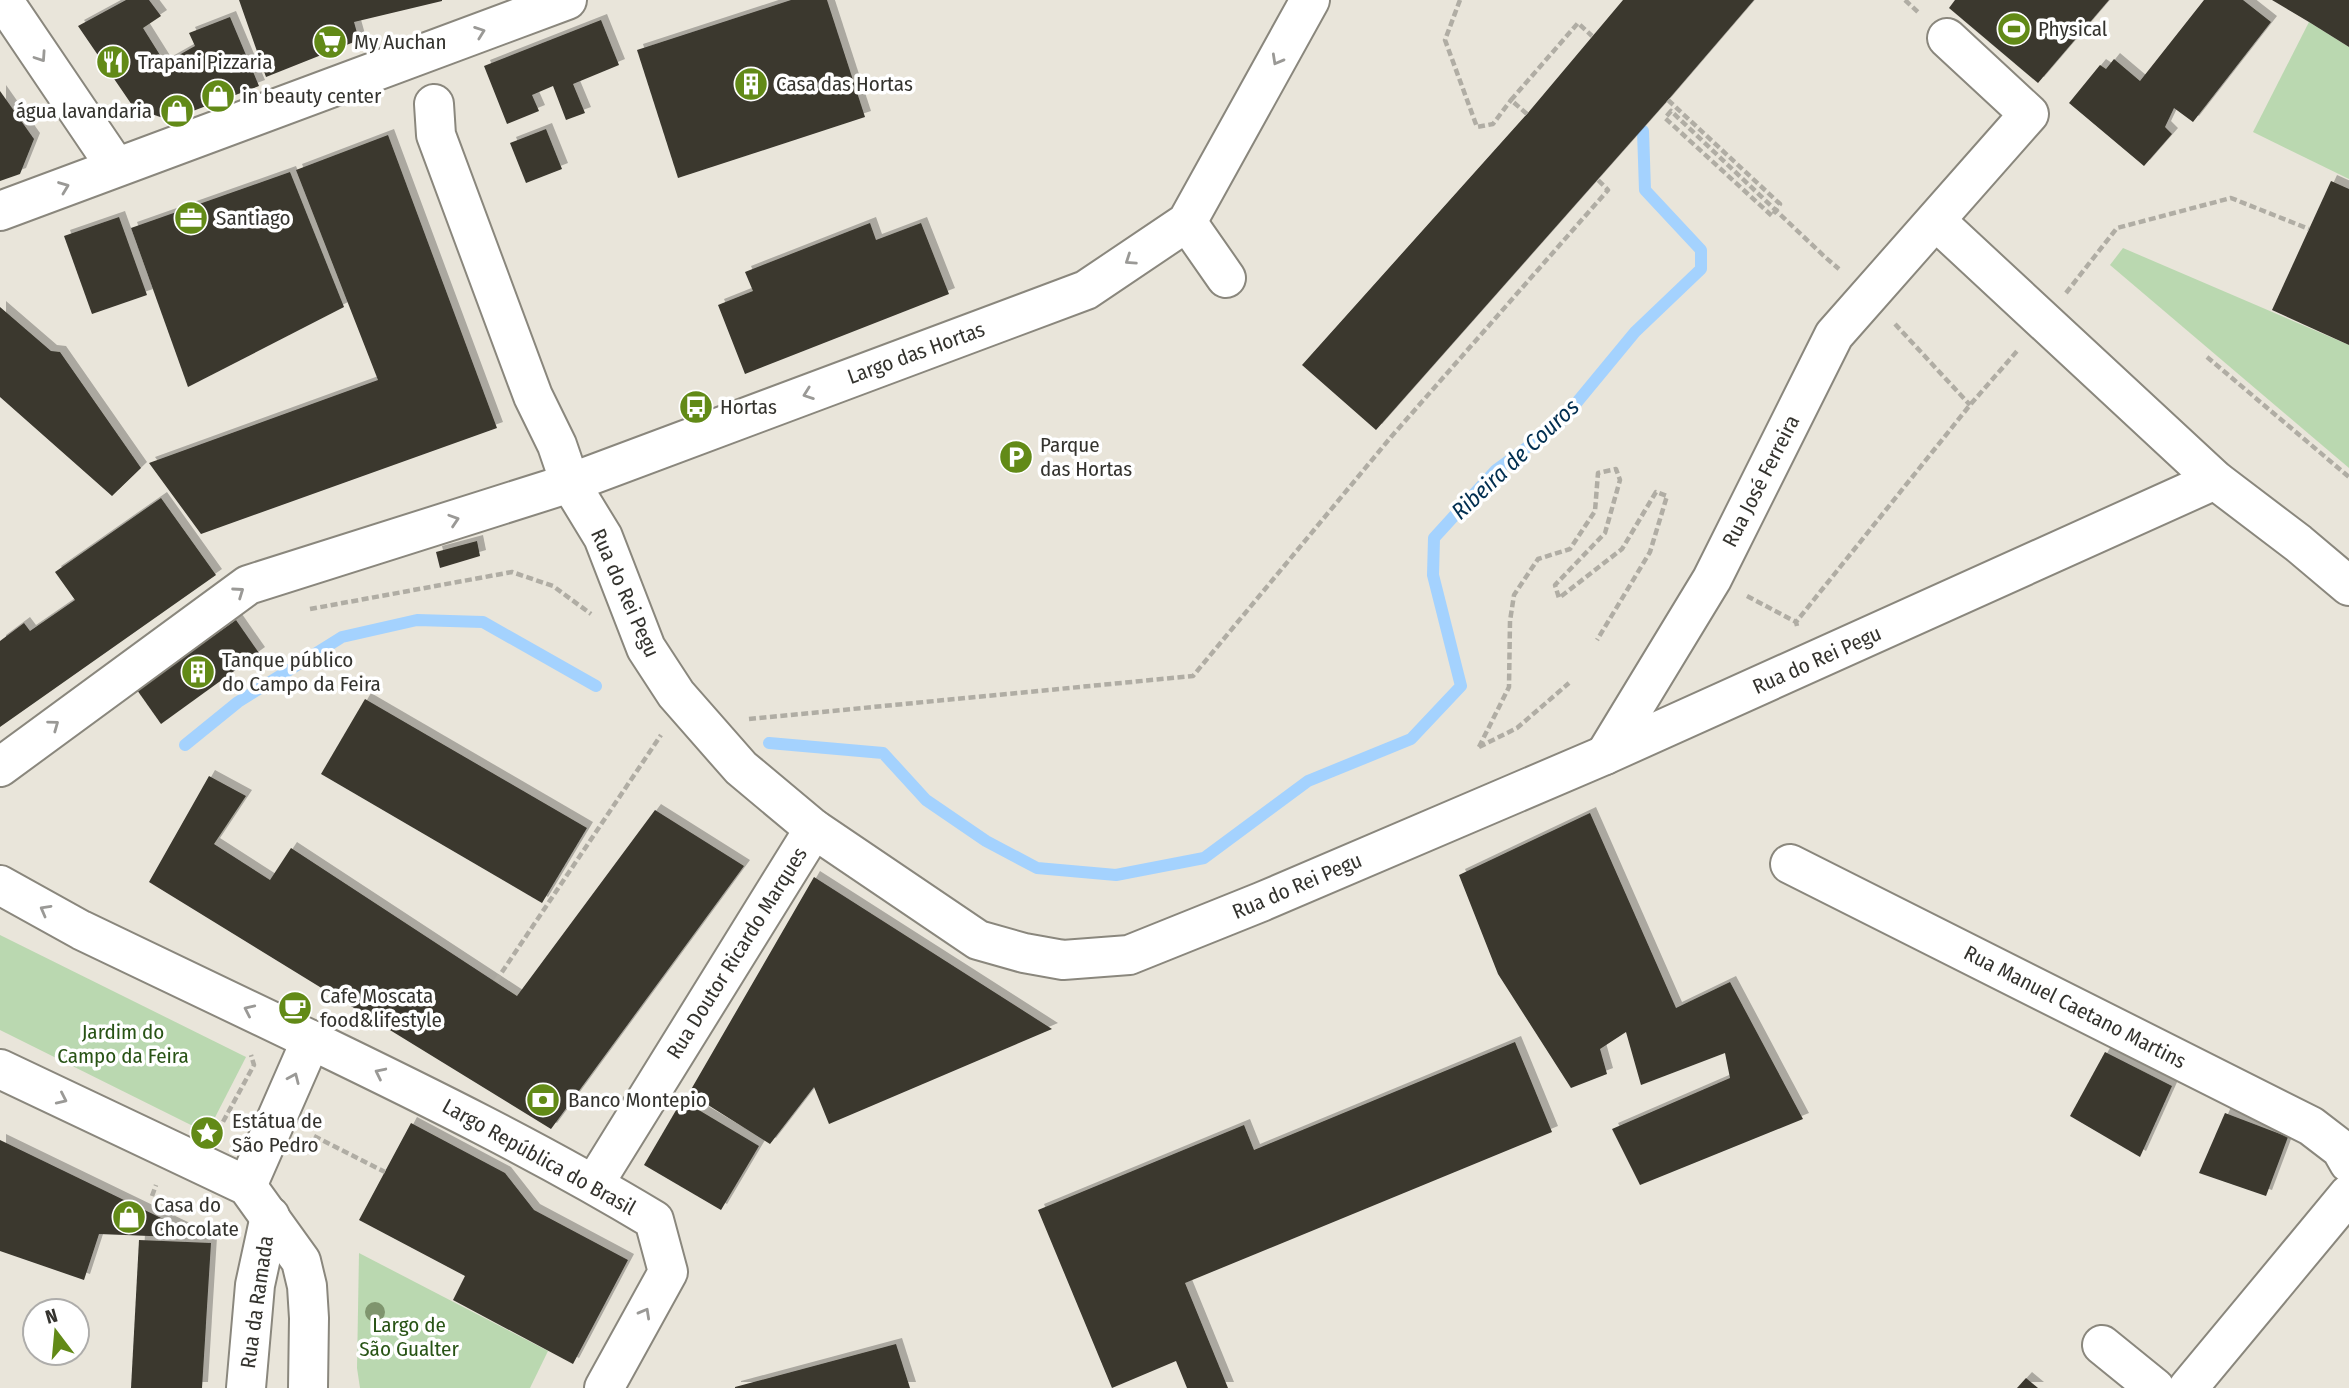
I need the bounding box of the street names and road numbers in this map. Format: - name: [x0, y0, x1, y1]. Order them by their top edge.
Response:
- street label: Largo das Hortas: [844, 316, 988, 390]
- street label: Rua José Ferreira: [1717, 411, 1805, 551]
- street label: Rua do Rei Pegu: [585, 525, 665, 661]
- street label: Rua do Rei Pegu: [1749, 620, 1885, 700]
- street label: Rua Doutor Ricardo Marques: [661, 842, 813, 1064]
- street label: Rua do Rei Pegu: [1228, 847, 1366, 925]
- street label: Rua Manuel Caetano Martins: [1960, 940, 2190, 1074]
- street label: Largo República do Brasil: [438, 1093, 641, 1221]
- street label: Rua da Ramada: [235, 1234, 279, 1370]

